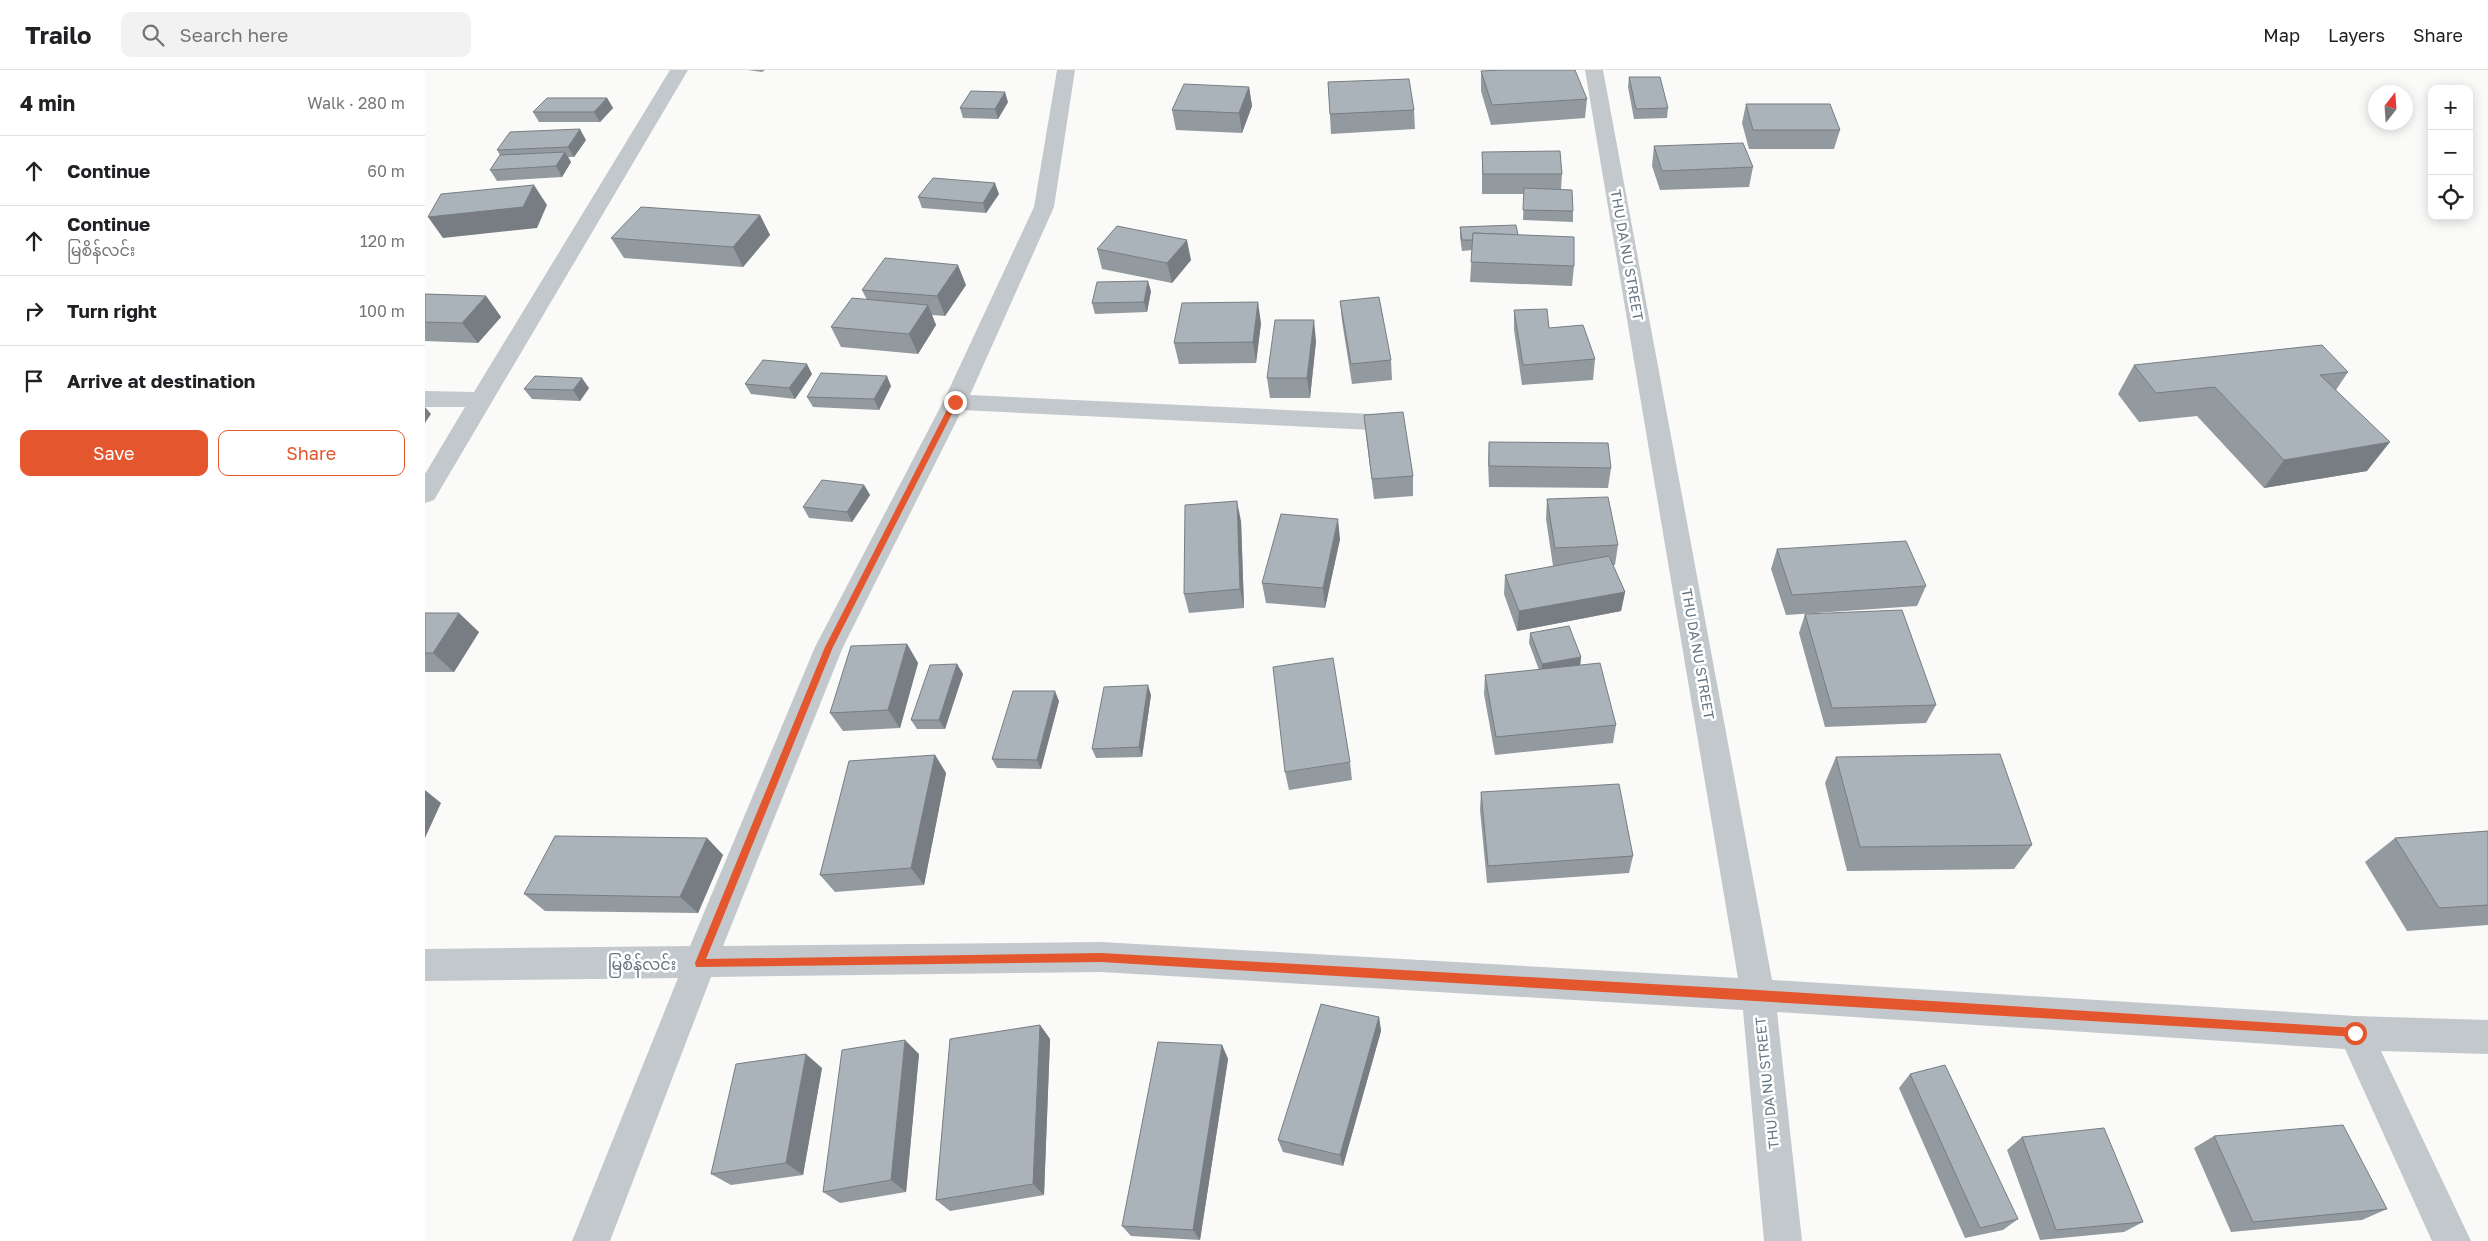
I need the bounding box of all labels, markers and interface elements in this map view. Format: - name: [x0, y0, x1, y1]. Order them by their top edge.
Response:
- search box: [121, 12, 471, 57]
- text: Trailo: [25, 20, 91, 49]
- icon: search: [139, 21, 167, 49]
- text: Search here: [179, 23, 288, 46]
- text: Map: [2263, 24, 2300, 46]
- text: Layers: [2328, 24, 2385, 46]
- text: Share: [2413, 24, 2463, 46]
- north arrow: [2368, 85, 2413, 130]
- map controls: [2428, 85, 2473, 220]
- button: +: [2428, 85, 2473, 130]
- text: 4 min: [20, 90, 75, 116]
- text: Walk · 280 m: [307, 93, 405, 113]
- button: −: [2428, 130, 2473, 175]
- icon: ahead: [20, 157, 48, 185]
- text: Continue: [67, 159, 150, 182]
- text: 60 m: [367, 161, 405, 181]
- button: locate: [2428, 175, 2473, 220]
- street label: THU DA NU STREET: [1608, 188, 1647, 322]
- text: Continue: [67, 212, 150, 235]
- icon: ahead: [20, 227, 48, 255]
- text: 120 m: [360, 231, 405, 251]
- text: မြစိန်လင်း: [67, 240, 135, 260]
- icon: right: [20, 297, 48, 325]
- text: Turn right: [67, 299, 157, 322]
- text: 100 m: [359, 301, 405, 321]
- icon: arrive: [20, 367, 48, 395]
- text: Arrive at destination: [67, 369, 255, 392]
- route end: [944, 391, 967, 414]
- button: Save: [20, 430, 208, 476]
- button: Share: [218, 430, 405, 476]
- street label: THU DA NU STREET: [1679, 587, 1718, 721]
- street label: မြစိန်လင်း: [608, 953, 676, 978]
- street label: THU DA NU STREET: [1751, 1016, 1782, 1150]
- route start: [2344, 1022, 2367, 1045]

